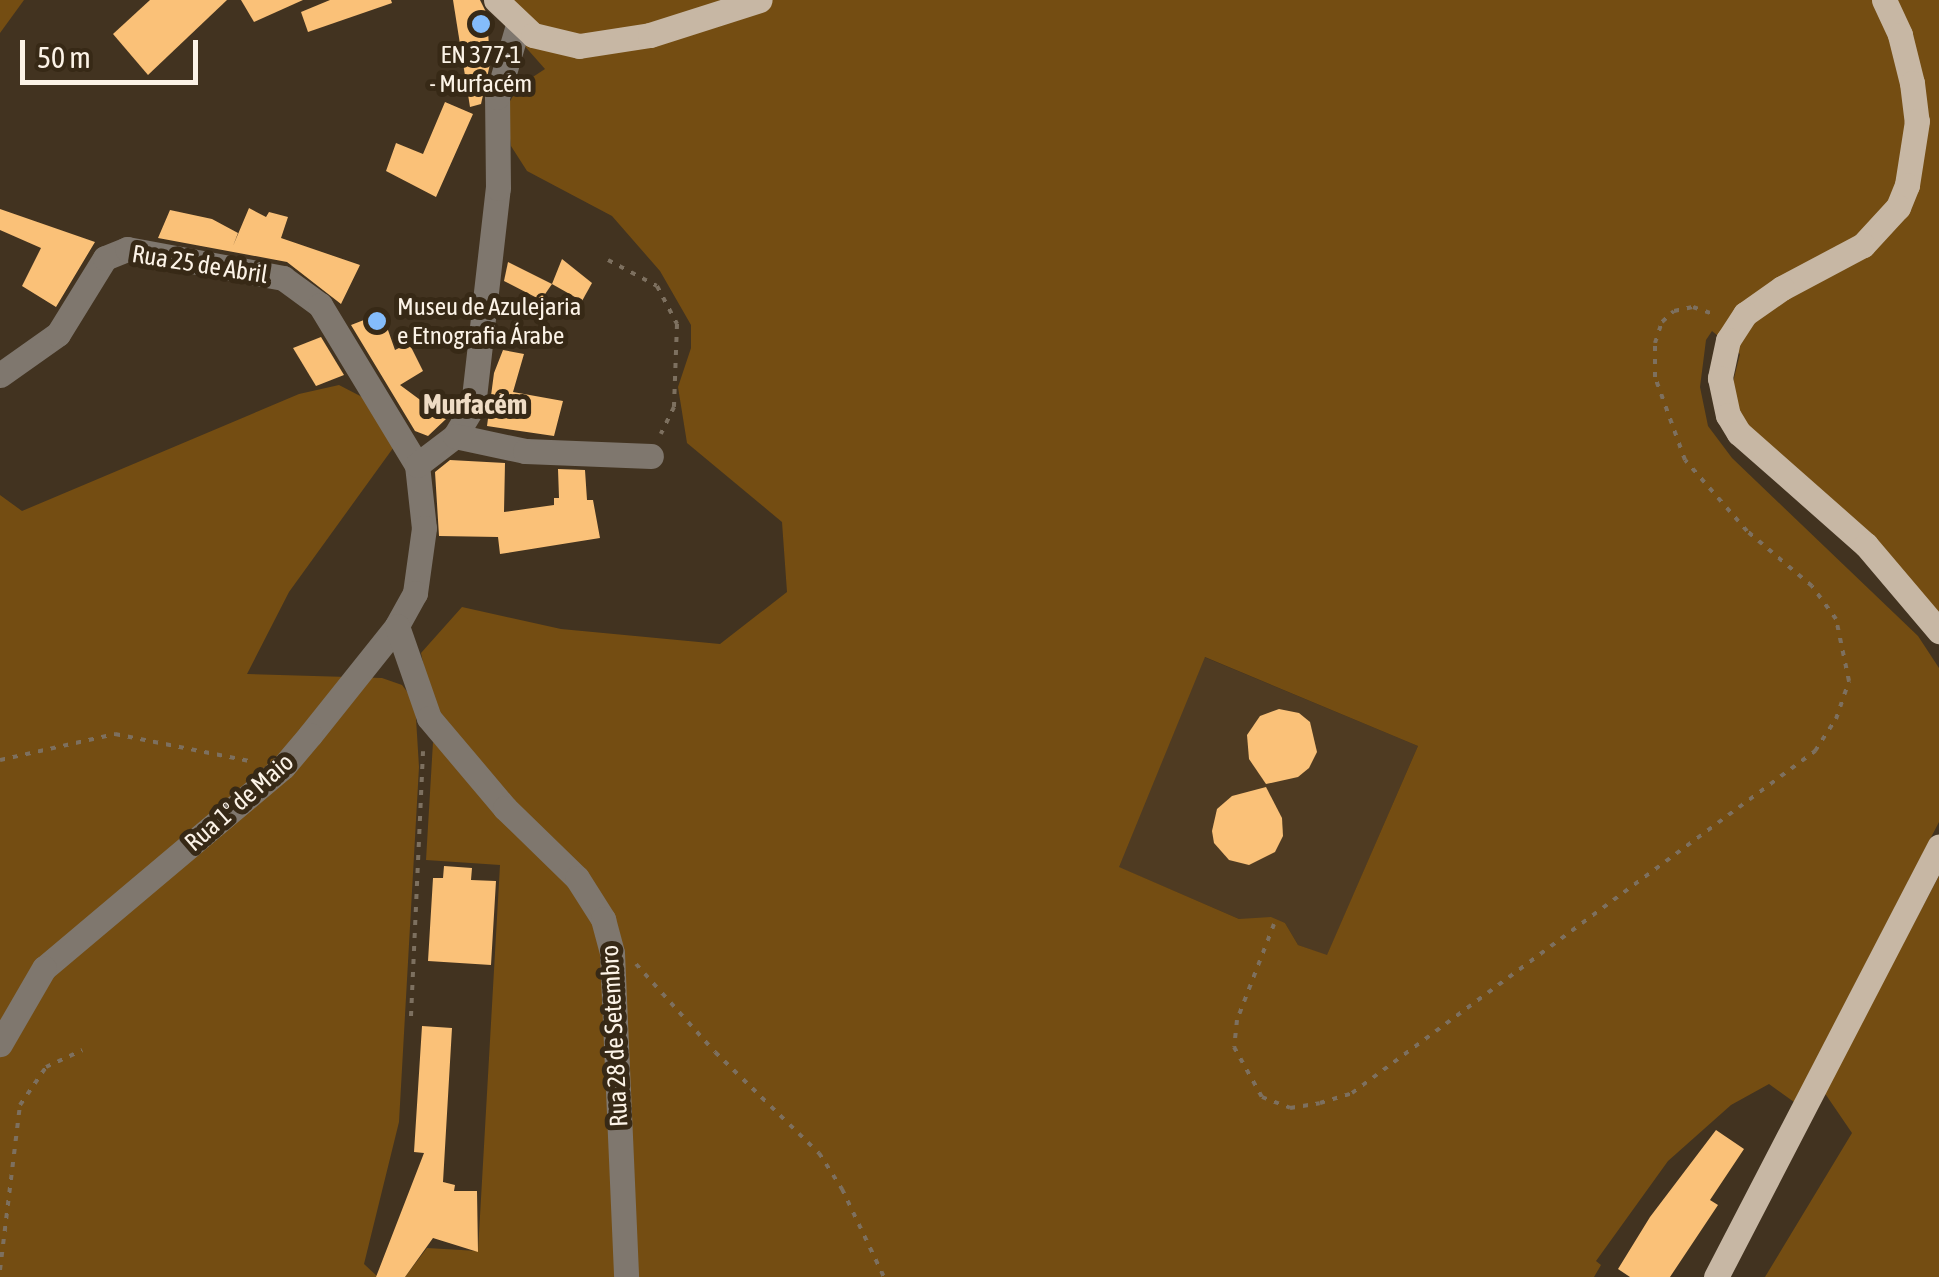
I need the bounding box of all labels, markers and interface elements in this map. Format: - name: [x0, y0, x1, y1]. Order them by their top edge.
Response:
- marker: EN 377-1 - Murfacém: [470, 13, 492, 35]
- scale bar: [25, 20, 202, 82]
- text: 50 m: [37, 40, 91, 74]
- place label: EN 377-1 - Murfacém: [430, 40, 532, 99]
- street label: Rua 25 de Abril: [130, 238, 270, 290]
- place label: Museu de Azulejaria e Etnografia Árabe: [397, 292, 581, 351]
- marker: Museu de Azulejaria e Etnografia Árabe: [366, 310, 388, 332]
- district label: Murfacém: [423, 387, 527, 421]
- street label: Rua 1º de Maio: [179, 747, 299, 857]
- street label: Rua 28 de Setembro: [594, 944, 634, 1128]

